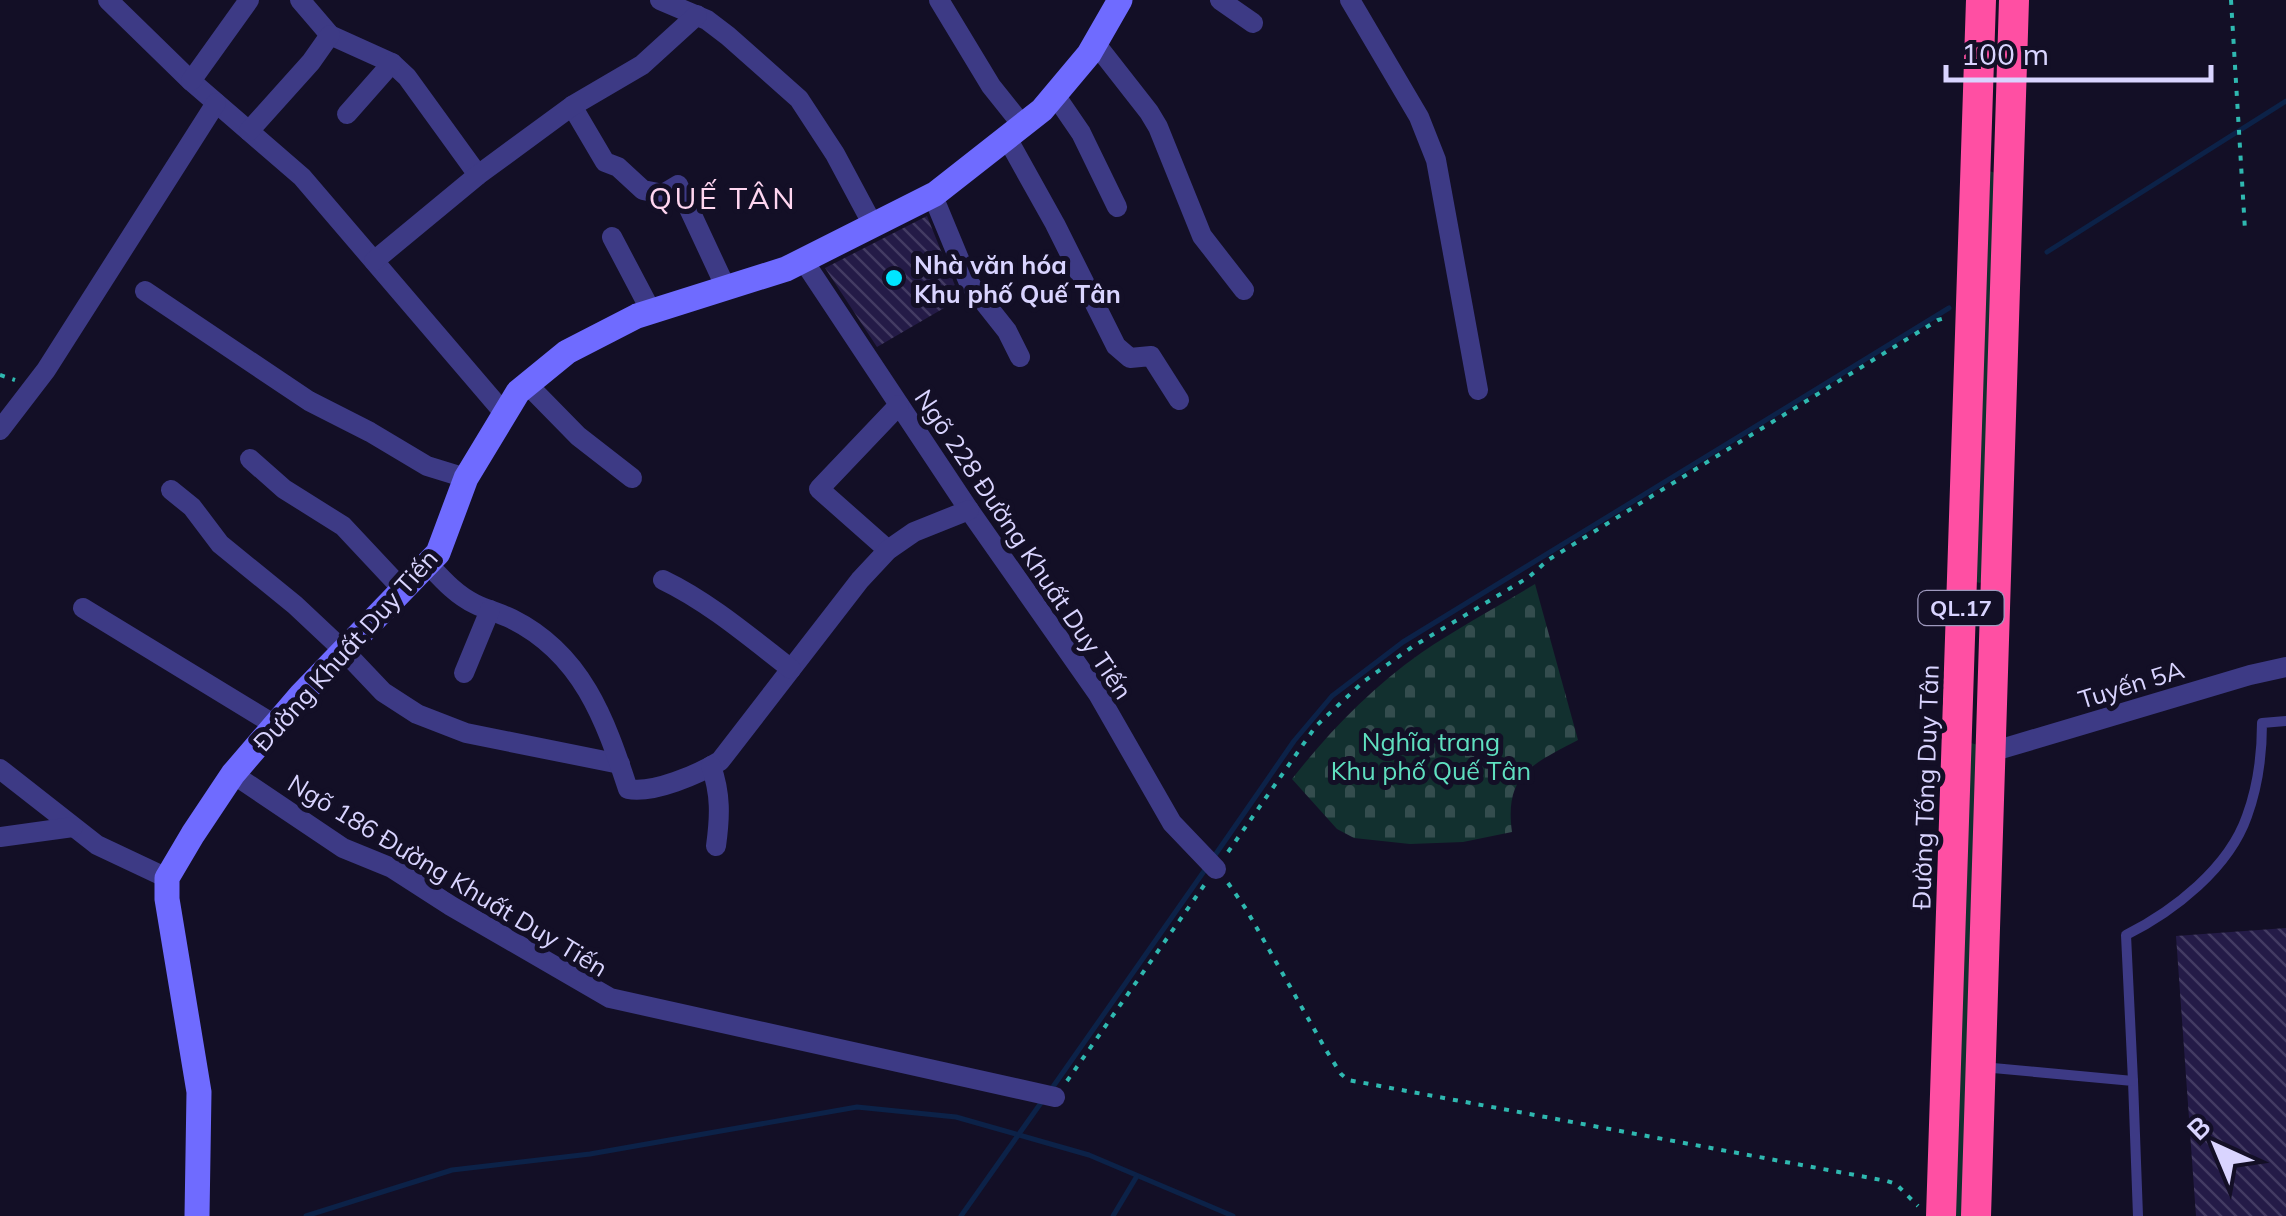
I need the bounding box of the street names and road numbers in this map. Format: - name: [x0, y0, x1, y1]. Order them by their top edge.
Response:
- street label: Ngõ 228 Đường Khuất Duy Tiến: [909, 383, 1139, 705]
- street label: Đường Khuất Duy Tiến: [246, 543, 444, 757]
- road number: QL.17: [1918, 591, 2004, 625]
- street label: Tuyến 5A: [2074, 653, 2188, 715]
- street label: Đường Tống Duy Tân: [1905, 664, 1945, 910]
- street label: Ngõ 186 Đường Khuất Duy Tiến: [283, 767, 613, 983]

